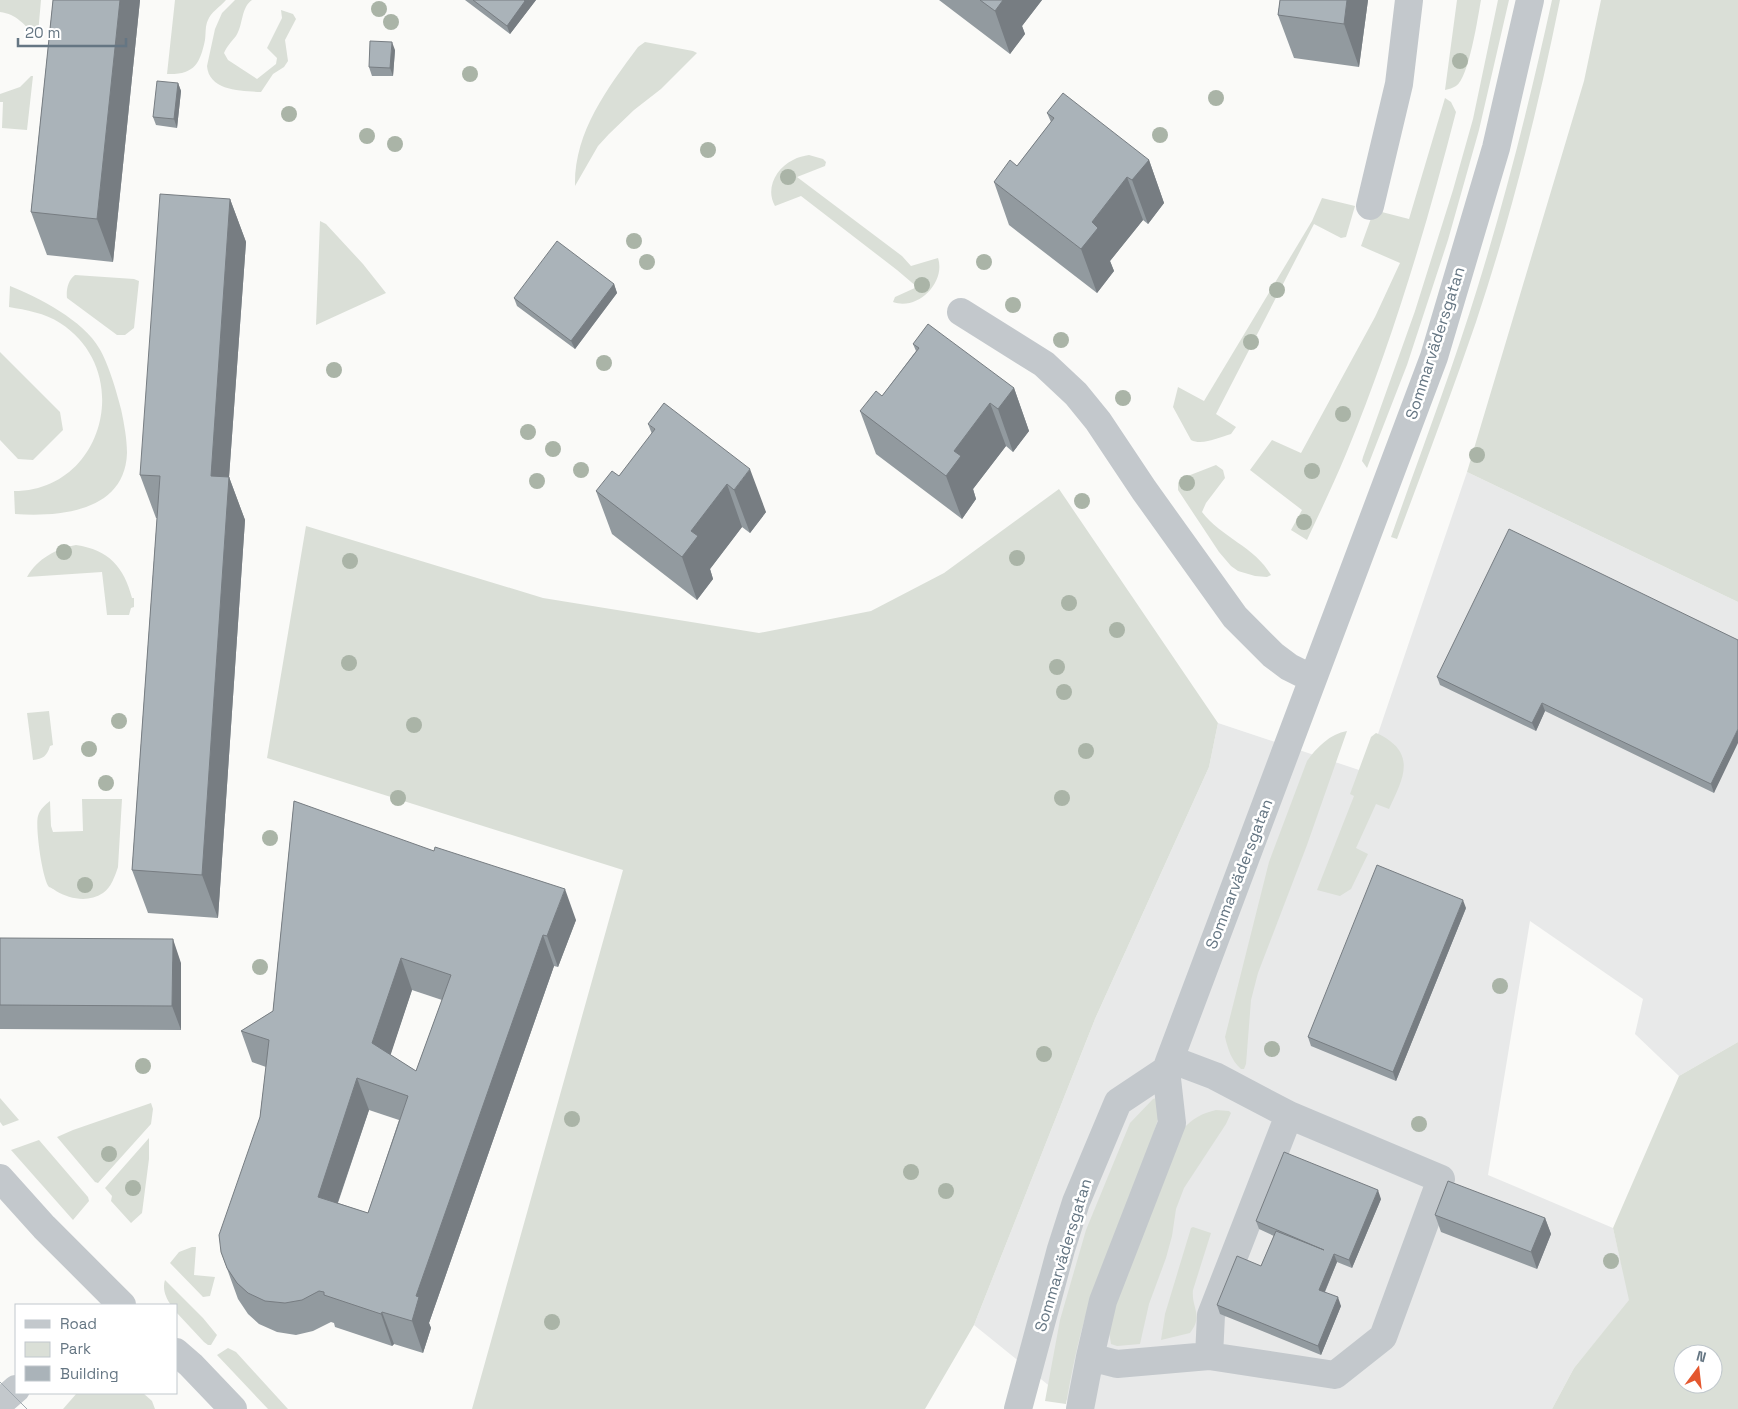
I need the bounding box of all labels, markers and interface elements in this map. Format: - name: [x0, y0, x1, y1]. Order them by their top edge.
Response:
- scale bar: [18, 15, 125, 47]
- text: 20 m: [25, 23, 60, 42]
- street label: Sommarvädersgatan: [1400, 264, 1470, 422]
- street label: Sommarvädersgatan: [1201, 796, 1277, 952]
- street label: Sommarvädersgatan: [1030, 1176, 1096, 1334]
- legend: [15, 1304, 178, 1394]
- text: Road: [60, 1314, 97, 1333]
- text: Park: [60, 1339, 91, 1358]
- north arrow: [1673, 1344, 1723, 1394]
- text: N: [1694, 1347, 1708, 1366]
- text: Building: [60, 1364, 119, 1383]

